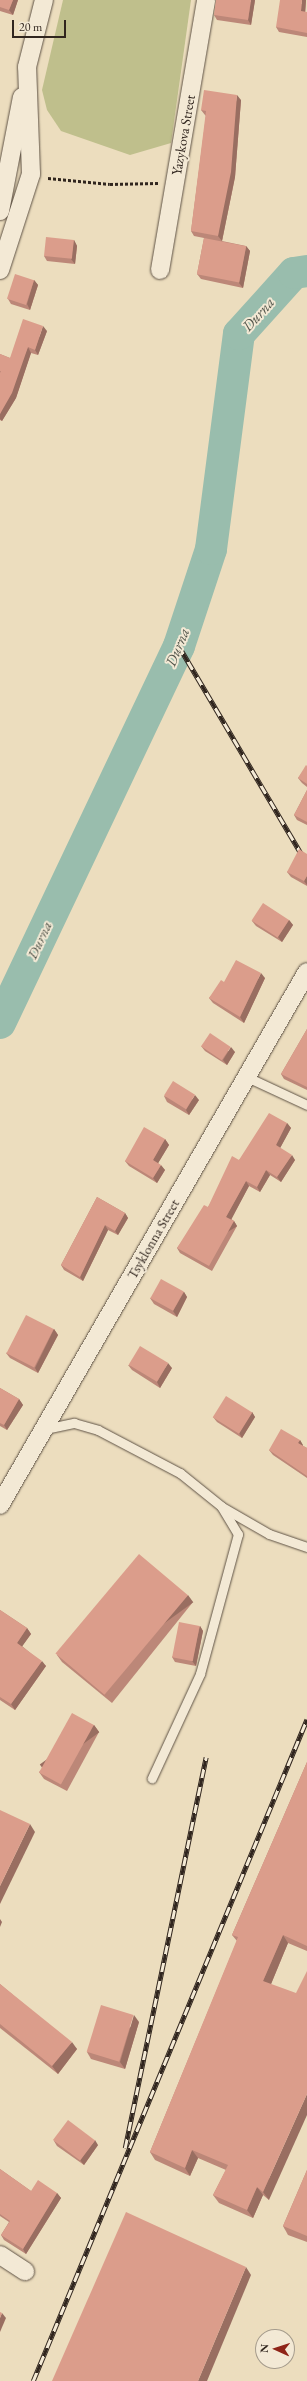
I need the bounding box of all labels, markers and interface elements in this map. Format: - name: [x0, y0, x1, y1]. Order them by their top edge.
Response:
- scale bar: [14, 12, 68, 38]
- text: 20 m: [19, 19, 42, 35]
- street label: Yazykova Street: [168, 93, 198, 177]
- water label: Durna: [238, 293, 278, 335]
- water label: Durna: [161, 625, 193, 669]
- water label: Durna: [22, 918, 56, 962]
- street label: Tsyklonna Street: [123, 1196, 183, 1282]
- north arrow: [255, 2329, 295, 2369]
- text: N: [257, 2344, 271, 2353]

